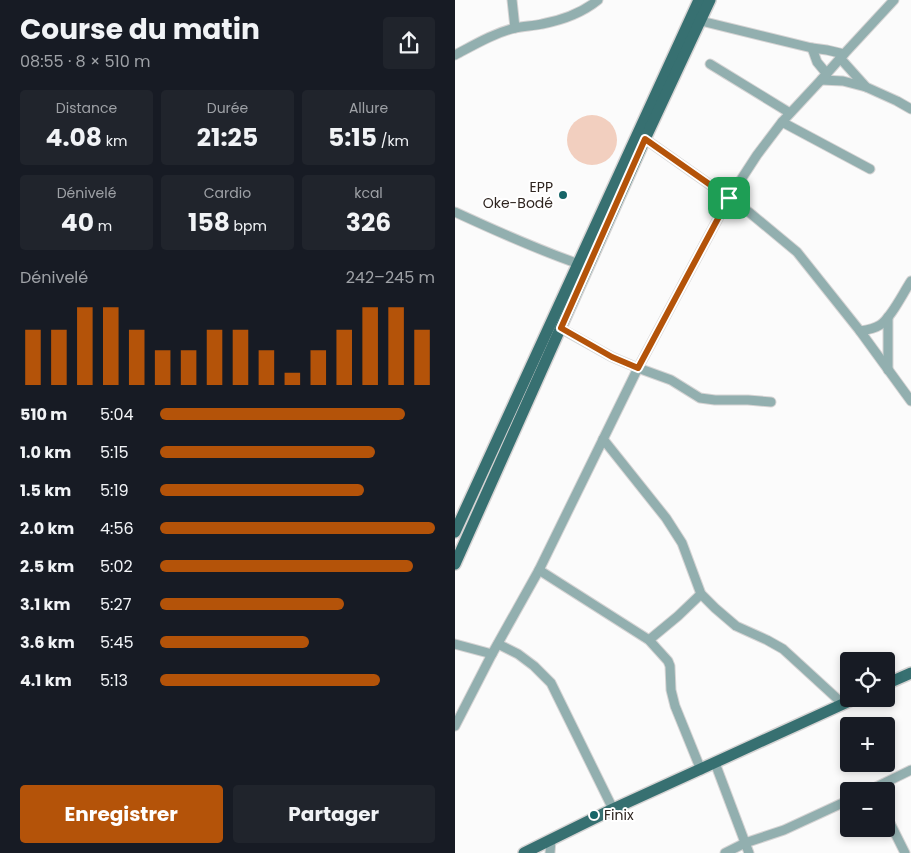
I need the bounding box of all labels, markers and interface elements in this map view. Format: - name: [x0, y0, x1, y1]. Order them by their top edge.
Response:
- text: Course du matin: [20, 10, 260, 49]
- button: share: [383, 17, 435, 69]
- text: 08:55 · 8 × 510 m: [20, 50, 150, 73]
- text: Distance: [56, 98, 117, 118]
- text: Durée: [207, 98, 248, 118]
- text: Allure: [349, 98, 388, 118]
- text: 4.08: [46, 120, 102, 155]
- text: 21:25: [197, 120, 258, 155]
- text: 5:15: [328, 120, 377, 155]
- text: km: [102, 131, 127, 151]
- text: /km: [377, 131, 409, 151]
- place label: EPP Oke-Bodé: [483, 177, 553, 213]
- pin: [708, 177, 750, 219]
- text: Dénivelé: [57, 183, 116, 203]
- text: Cardio: [204, 183, 251, 203]
- text: kcal: [354, 183, 383, 203]
- icon: arrive: [715, 184, 743, 212]
- marker: EPP Oke-Bodé: [557, 189, 569, 201]
- text: 40: [61, 205, 94, 240]
- text: 158: [188, 205, 230, 240]
- text: 326: [346, 205, 391, 240]
- text: m: [94, 216, 112, 236]
- text: bpm: [230, 216, 267, 236]
- text: Dénivelé: [20, 266, 88, 289]
- text: 242–245 m: [346, 266, 435, 289]
- text: 510 m: [20, 403, 67, 426]
- text: 5:04: [100, 403, 134, 426]
- text: 1.0 km: [20, 441, 71, 464]
- text: 5:15: [100, 441, 129, 464]
- text: 1.5 km: [20, 479, 71, 502]
- text: 5:19: [100, 479, 129, 502]
- text: 2.0 km: [20, 517, 74, 540]
- text: 4:56: [100, 517, 134, 540]
- text: 2.5 km: [20, 555, 74, 578]
- text: 5:02: [100, 555, 133, 578]
- text: 3.1 km: [20, 593, 70, 616]
- text: 5:27: [100, 593, 131, 616]
- text: 3.6 km: [20, 631, 75, 654]
- text: 5:45: [100, 631, 134, 654]
- map controls: [840, 652, 895, 837]
- button: locate: [840, 652, 895, 707]
- text: 4.1 km: [20, 669, 72, 692]
- text: 5:13: [100, 669, 128, 692]
- button: +: [840, 717, 895, 772]
- button: −: [840, 782, 895, 837]
- button: Enregistrer: [20, 785, 223, 843]
- button: Partager: [233, 785, 435, 843]
- place label: Finix: [604, 805, 634, 825]
- marker: Finix: [588, 809, 600, 821]

